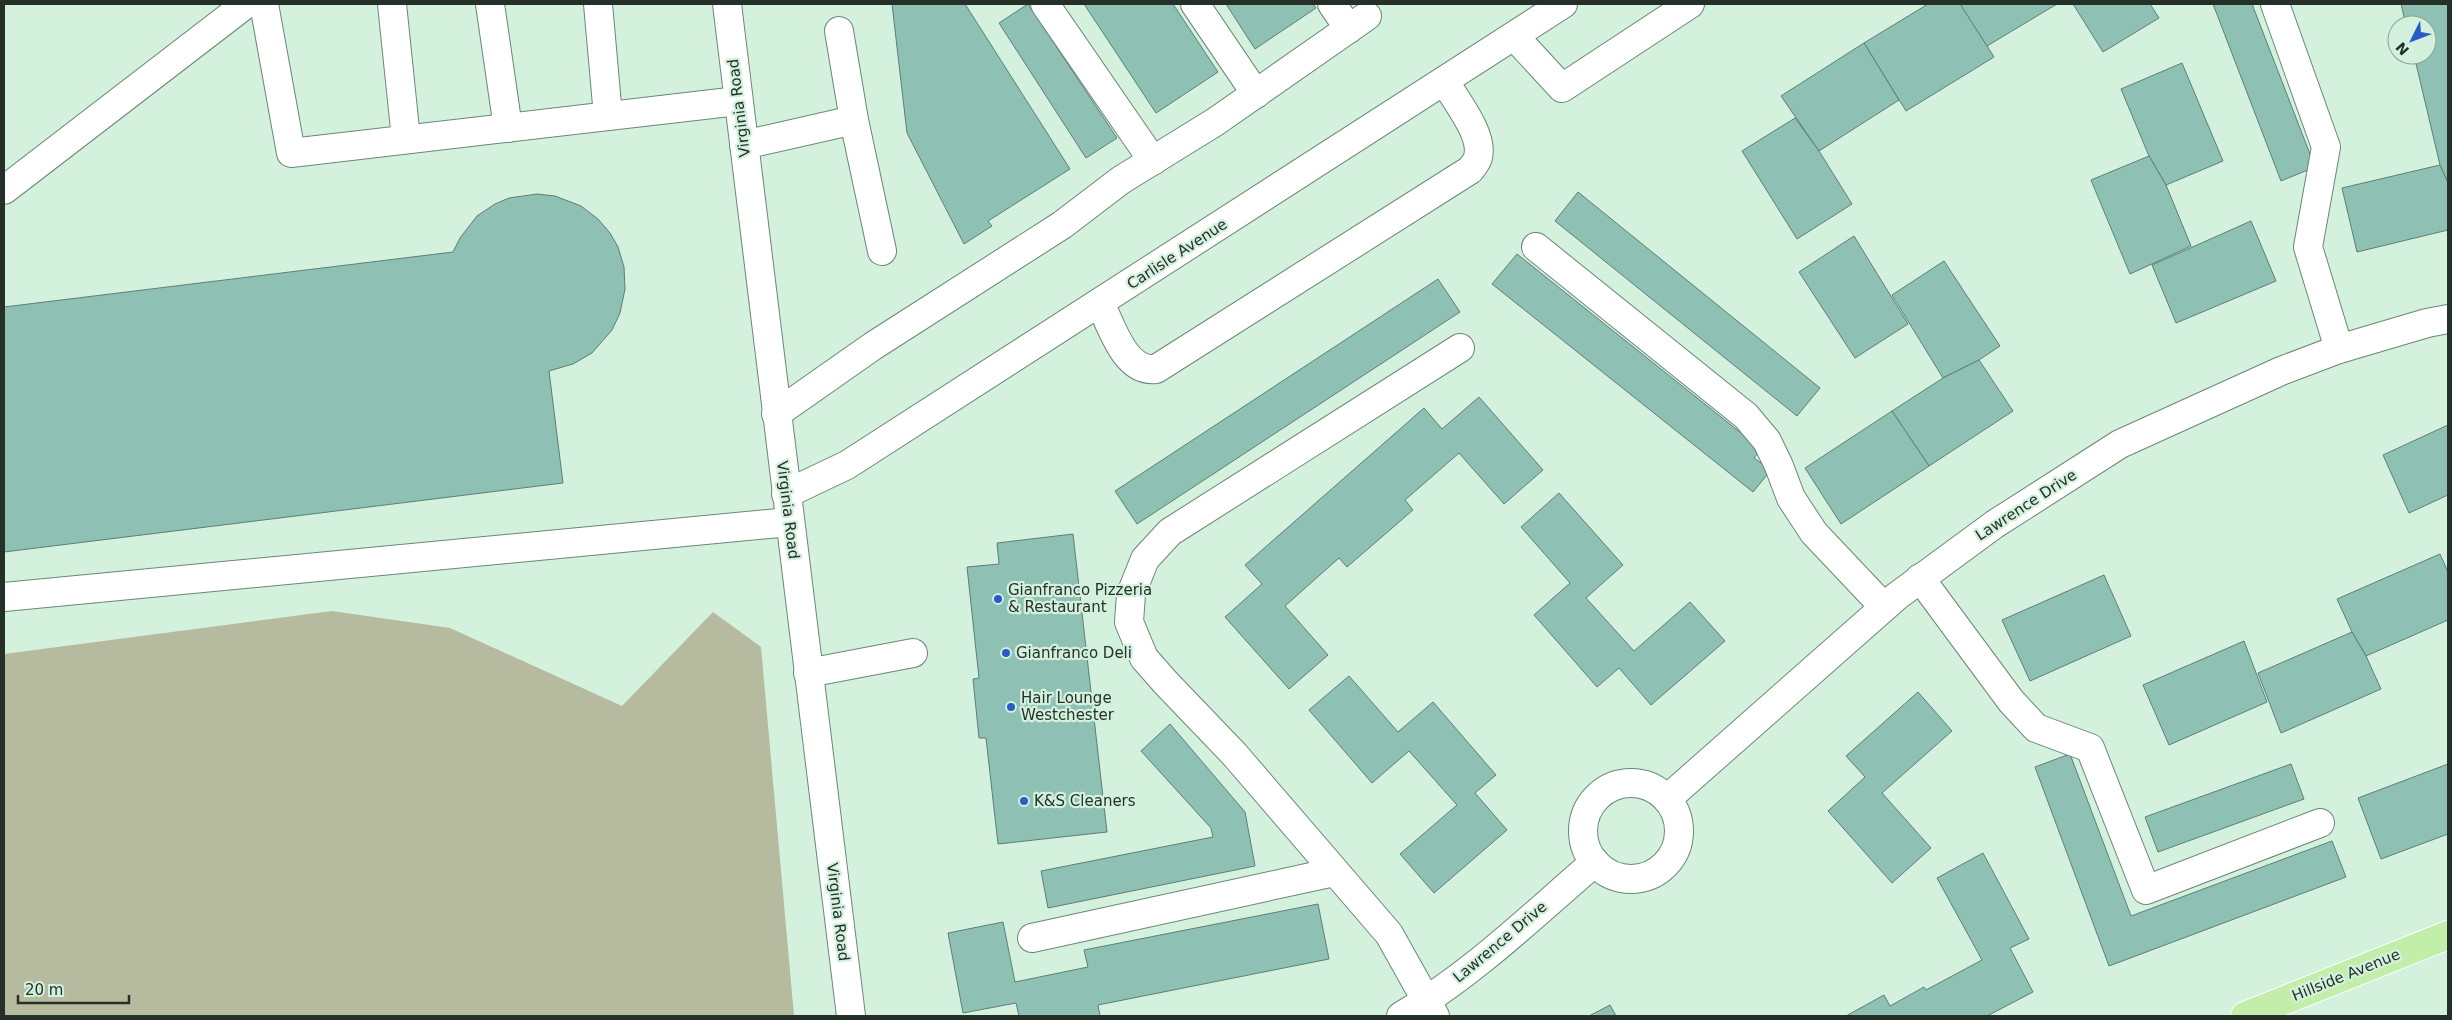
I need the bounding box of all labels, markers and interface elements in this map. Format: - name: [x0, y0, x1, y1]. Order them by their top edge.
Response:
- north arrow: [2387, 15, 2437, 65]
- text: N: [2392, 39, 2412, 58]
- street label: Virginia Road: [724, 58, 754, 158]
- street label: Carlisle Avenue: [1124, 215, 1230, 293]
- street label: Virginia Road: [773, 460, 803, 560]
- street label: Lawrence Drive: [1972, 466, 2080, 544]
- place label: Gianfranco Pizzeria & Restaurant: [1008, 581, 1152, 616]
- marker: Gianfranco Pizzeria & Restaurant: [992, 593, 1004, 605]
- place label: Gianfranco Deli: [1016, 644, 1132, 662]
- marker: Gianfranco Deli: [1000, 647, 1012, 659]
- place label: Hair Lounge Westchester: [1021, 689, 1115, 724]
- marker: Hair Lounge Westchester: [1005, 701, 1017, 713]
- place label: K&S Cleaners: [1034, 792, 1136, 810]
- marker: K&S Cleaners: [1018, 795, 1030, 807]
- street label: Virginia Road: [823, 862, 853, 962]
- street label: Lawrence Drive: [1450, 898, 1550, 986]
- street label: Hillside Avenue: [2289, 945, 2403, 1005]
- scale bar: [18, 972, 129, 1004]
- text: 20 m: [25, 981, 63, 999]

